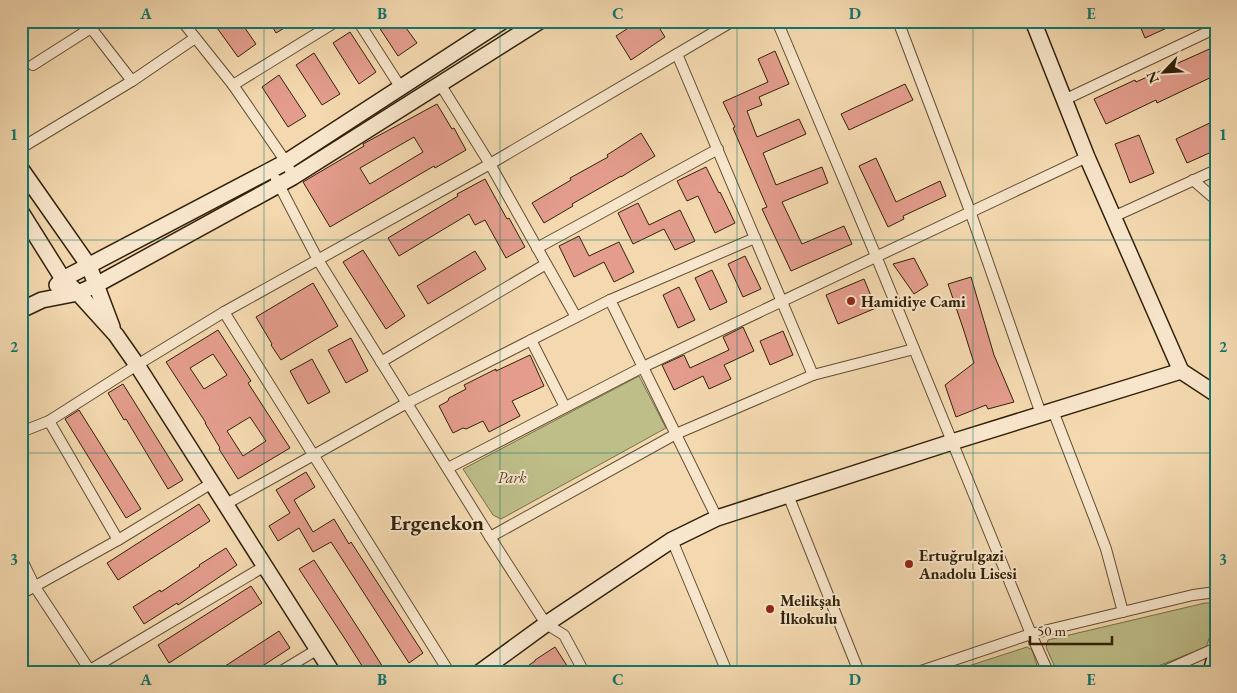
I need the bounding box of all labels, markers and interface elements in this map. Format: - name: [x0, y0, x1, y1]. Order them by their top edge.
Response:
- text: A: [139, 3, 152, 24]
- text: B: [377, 3, 387, 24]
- text: C: [612, 3, 624, 24]
- text: D: [849, 3, 861, 24]
- text: E: [1086, 3, 1096, 24]
- north arrow: [1140, 48, 1190, 98]
- text: N: [1141, 68, 1163, 86]
- text: 1: [10, 124, 18, 145]
- text: 1: [1219, 124, 1227, 145]
- place label: Hamidiye Cami: [861, 291, 966, 312]
- marker: Hamidiye Cami: [845, 295, 857, 307]
- text: 2: [10, 336, 19, 357]
- text: 2: [1219, 336, 1228, 357]
- park label: Park: [497, 467, 527, 488]
- district label: Ergenekon: [390, 509, 484, 536]
- place label: Ertuğrulgazi Anadolu Lisesi: [918, 545, 1017, 584]
- text: 3: [10, 549, 18, 570]
- text: 3: [1219, 549, 1227, 570]
- marker: Ertuğrulgazi Anadolu Lisesi: [903, 558, 915, 570]
- place label: Melikşah İlkokulu: [780, 590, 841, 629]
- marker: Melikşah İlkokulu: [764, 603, 776, 615]
- scale bar: [1030, 613, 1112, 645]
- text: 50 m: [1037, 621, 1066, 640]
- text: A: [139, 669, 152, 690]
- text: B: [377, 669, 387, 690]
- text: C: [612, 669, 624, 690]
- text: D: [849, 669, 861, 690]
- text: E: [1086, 669, 1096, 690]

